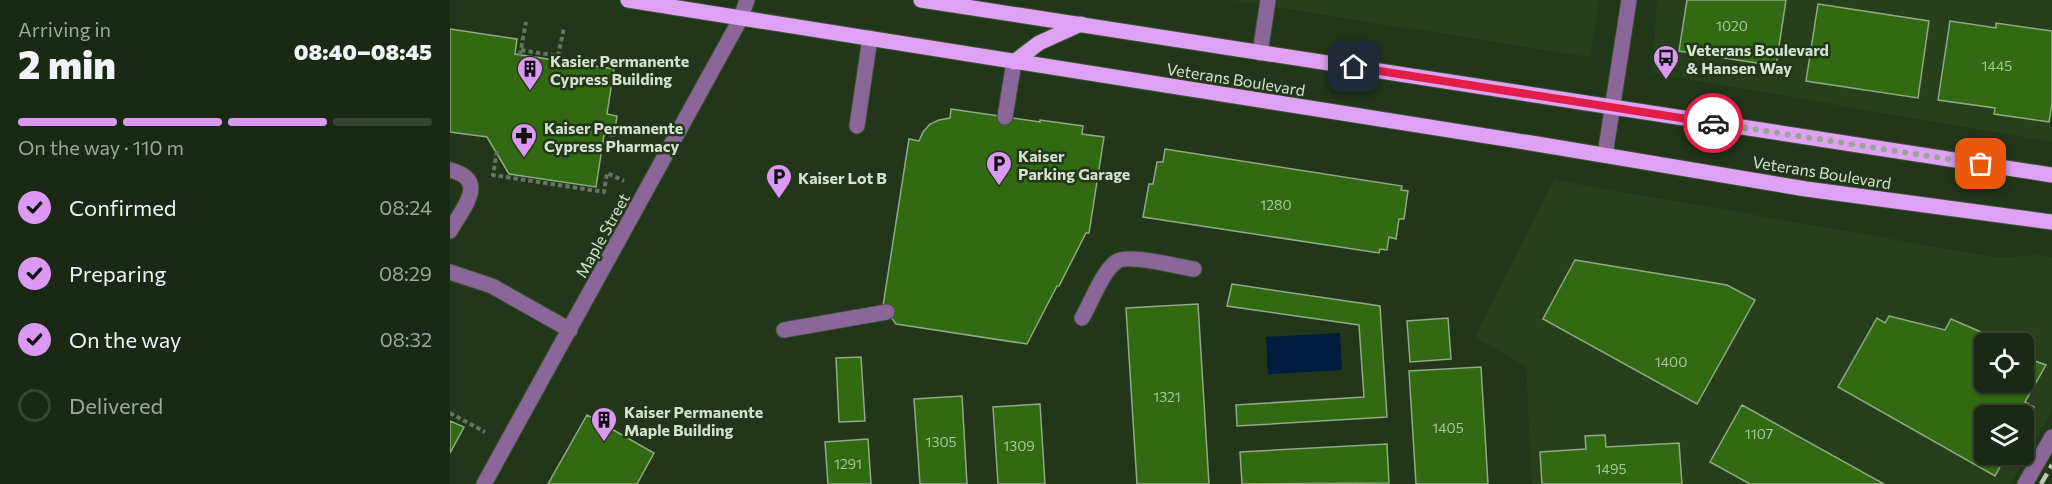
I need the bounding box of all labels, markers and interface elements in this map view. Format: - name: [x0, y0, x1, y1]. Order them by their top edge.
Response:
- text: Arriving in: [18, 17, 111, 41]
- house number: 1020: [1716, 17, 1748, 34]
- text: 08:40–08:45: [294, 38, 432, 65]
- text: 2 min: [18, 39, 116, 87]
- place label: Veterans Boulevard & Hansen Way: [1686, 40, 1829, 77]
- pin: [1328, 41, 1379, 92]
- bus stop icon: Veterans Boulevard & Hansen Way: [1651, 43, 1681, 81]
- icon: home: [1337, 50, 1370, 83]
- place label: Kasier Permanente Cypress Building: [550, 51, 689, 88]
- building icon: Kasier Permanente Cypress Building: [515, 54, 545, 92]
- house number: 1445: [1982, 57, 2012, 74]
- street label: Veterans Boulevard: [1165, 59, 1307, 99]
- courier: [1683, 93, 1743, 153]
- icon: car: [1697, 107, 1730, 140]
- place label: Kaiser Permanente Cypress Pharmacy: [544, 118, 683, 155]
- pharmacy icon: Kaiser Permanente Cypress Pharmacy: [509, 121, 539, 159]
- text: On the way · 110 m: [18, 135, 184, 159]
- pin: [1955, 138, 2006, 189]
- place label: Kaiser Parking Garage: [1018, 146, 1130, 183]
- icon: bag: [1964, 147, 1997, 180]
- parking icon: Kaiser Parking Garage: [984, 149, 1014, 187]
- street label: Veterans Boulevard: [1751, 152, 1893, 192]
- parking icon: Kaiser Lot B: [764, 162, 794, 200]
- place label: Kaiser Lot B: [798, 168, 887, 187]
- street label: Maple Street: [571, 189, 633, 281]
- icon: check: [18, 191, 51, 224]
- text: Confirmed: [69, 194, 176, 221]
- text: 08:24: [379, 195, 432, 219]
- house number: 1280: [1260, 196, 1292, 213]
- icon: check: [18, 257, 51, 290]
- text: Preparing: [69, 260, 166, 287]
- text: 08:29: [379, 261, 432, 285]
- icon: check: [18, 323, 51, 356]
- text: On the way: [69, 326, 181, 353]
- text: 08:32: [380, 327, 432, 351]
- map controls: [1974, 333, 2034, 465]
- button: locate: [1974, 333, 2034, 393]
- house number: 1400: [1655, 353, 1687, 370]
- house number: 1321: [1153, 388, 1181, 405]
- text: Delivered: [69, 392, 163, 419]
- place label: Kaiser Permanente Maple Building: [624, 402, 763, 439]
- building icon: Kaiser Permanente Maple Building: [589, 405, 619, 443]
- button: layers: [1974, 405, 2034, 465]
- house number: 1405: [1432, 419, 1464, 436]
- house number: 1107: [1745, 425, 1773, 442]
- house number: 1305: [925, 433, 957, 450]
- house number: 1309: [1003, 437, 1035, 454]
- house number: 1291: [834, 455, 862, 472]
- house number: 1495: [1596, 460, 1626, 477]

